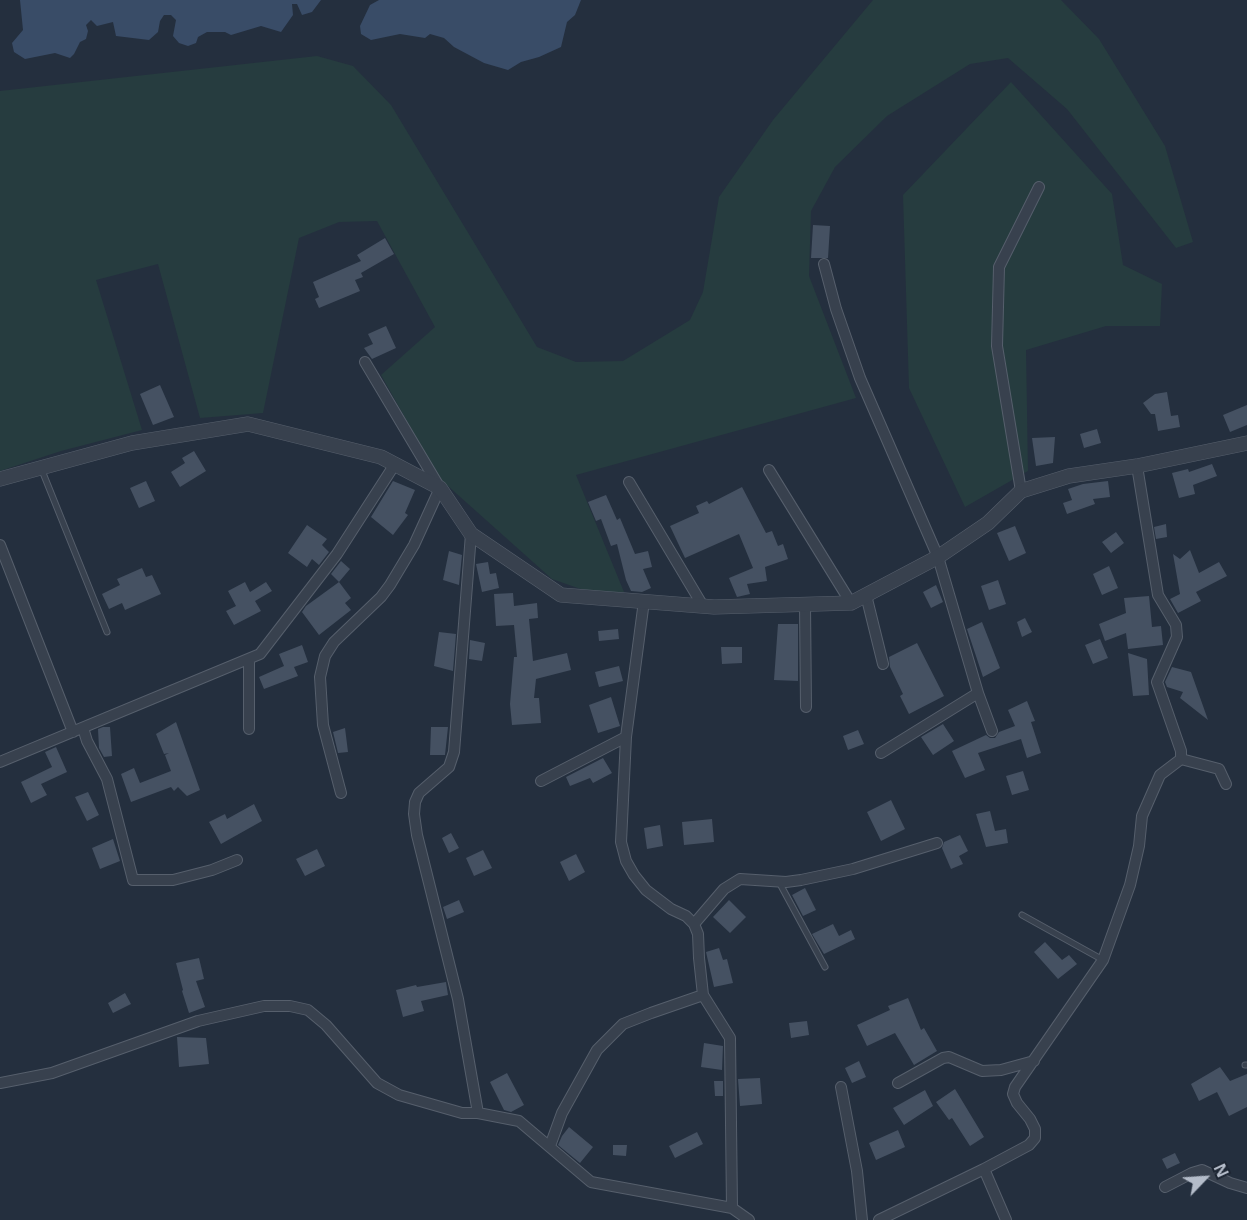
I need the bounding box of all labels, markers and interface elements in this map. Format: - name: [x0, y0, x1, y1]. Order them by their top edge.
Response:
- north arrow: [1175, 1148, 1235, 1208]
- text: N: [1209, 1160, 1234, 1181]

